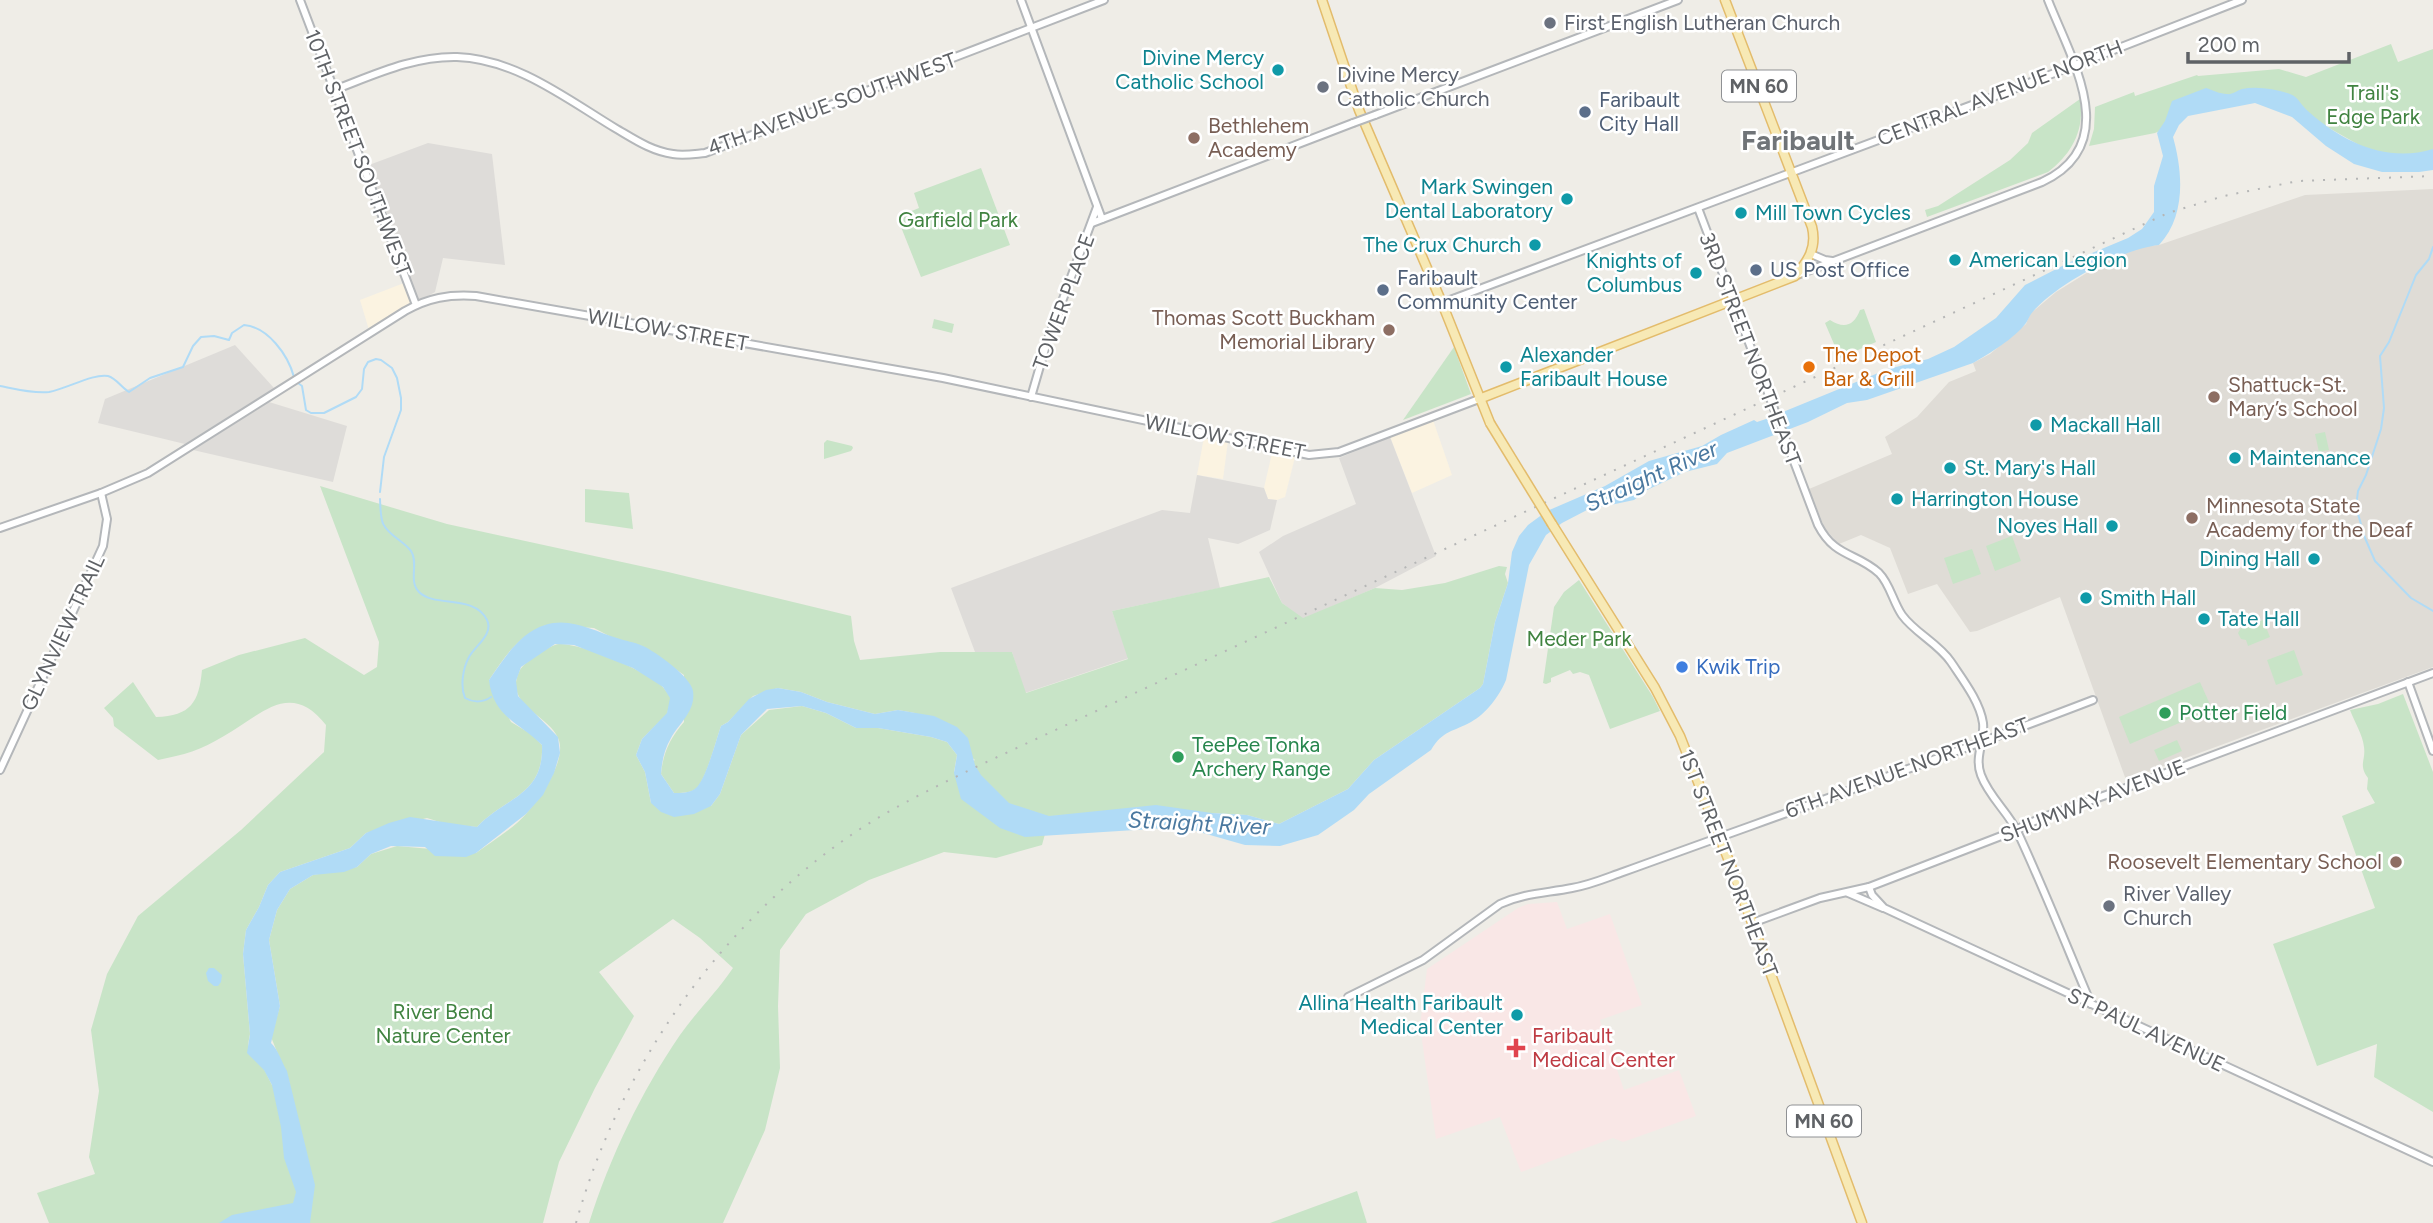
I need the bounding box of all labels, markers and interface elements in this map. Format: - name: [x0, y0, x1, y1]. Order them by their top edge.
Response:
- place label: First English Lutheran Church: [1564, 10, 1840, 35]
- marker: First English Lutheran Church: [1542, 15, 1558, 31]
- scale bar: [2188, 21, 2349, 65]
- street label: 10TH STREET SOUTHWEST: [300, 26, 417, 280]
- text: 200 m: [2198, 32, 2260, 57]
- street label: CENTRAL AVENUE NORTH: [1874, 34, 2126, 151]
- place label: Divine Mercy Catholic School: [1115, 45, 1264, 94]
- street label: 4TH AVENUE SOUTHWEST: [704, 47, 960, 160]
- marker: Divine Mercy Catholic School: [1270, 62, 1286, 78]
- place label: Divine Mercy Catholic Church: [1337, 62, 1489, 111]
- road number: MN 60: [1722, 71, 1796, 102]
- marker: Divine Mercy Catholic Church: [1315, 79, 1331, 95]
- park label: Trail's Edge Park: [2326, 80, 2421, 129]
- place label: Faribault City Hall: [1599, 87, 1680, 136]
- marker: Faribault City Hall: [1577, 104, 1593, 120]
- place label: Bethlehem Academy: [1208, 113, 1309, 162]
- district label: Faribault: [1741, 123, 1855, 157]
- marker: Bethlehem Academy: [1186, 130, 1202, 146]
- place label: Mark Swingen Dental Laboratory: [1385, 174, 1553, 223]
- marker: Mark Swingen Dental Laboratory: [1559, 191, 1575, 207]
- place label: Mill Town Cycles: [1755, 200, 1911, 225]
- marker: Mill Town Cycles: [1733, 205, 1749, 221]
- park label: Garfield Park: [898, 207, 1019, 232]
- street label: 3RD STREET NORTHEAST: [1694, 229, 1807, 469]
- street label: TOWER PLACE: [1027, 230, 1100, 373]
- place label: The Crux Church: [1363, 232, 1521, 257]
- marker: The Crux Church: [1527, 237, 1543, 253]
- place label: American Legion: [1969, 247, 2127, 272]
- place label: Knights of Columbus: [1586, 248, 1682, 297]
- marker: American Legion: [1947, 252, 1963, 268]
- place label: US Post Office: [1770, 257, 1909, 282]
- marker: US Post Office: [1748, 262, 1764, 278]
- place label: Faribault Community Center: [1397, 265, 1577, 314]
- marker: Knights of Columbus: [1688, 265, 1704, 281]
- marker: Faribault Community Center: [1375, 282, 1391, 298]
- street label: WILLOW STREET: [586, 303, 751, 356]
- place label: Thomas Scott Buckham Memorial Library: [1152, 305, 1375, 354]
- marker: Thomas Scott Buckham Memorial Library: [1381, 322, 1397, 338]
- place label: Alexander Faribault House: [1520, 342, 1667, 391]
- place label: The Depot Bar & Grill: [1823, 342, 1921, 391]
- marker: Alexander Faribault House: [1498, 359, 1514, 375]
- marker: The Depot Bar & Grill: [1801, 359, 1817, 375]
- place label: Shattuck-St. Mary’s School: [2228, 372, 2358, 421]
- marker: Shattuck-St. Mary’s School: [2206, 389, 2222, 405]
- street label: WILLOW STREET: [1143, 409, 1308, 464]
- place label: Mackall Hall: [2050, 412, 2161, 437]
- marker: Mackall Hall: [2028, 417, 2044, 433]
- water label: Straight River: [1580, 434, 1723, 518]
- place label: Maintenance: [2249, 445, 2370, 470]
- marker: Maintenance: [2227, 450, 2243, 466]
- place label: St. Mary's Hall: [1964, 455, 2096, 480]
- marker: St. Mary's Hall: [1942, 460, 1958, 476]
- place label: Harrington House: [1911, 486, 2079, 511]
- marker: Harrington House: [1889, 491, 1905, 507]
- place label: Minnesota State Academy for the Deaf: [2206, 493, 2413, 542]
- marker: Minnesota State Academy for the Deaf: [2184, 510, 2200, 526]
- place label: Noyes Hall: [1997, 513, 2098, 538]
- marker: Noyes Hall: [2104, 518, 2120, 534]
- place label: Dining Hall: [2199, 546, 2300, 571]
- street label: GLYNVIEW TRAIL: [15, 551, 110, 715]
- marker: Dining Hall: [2306, 551, 2322, 567]
- place label: Smith Hall: [2100, 585, 2196, 610]
- marker: Smith Hall: [2078, 590, 2094, 606]
- place label: Tate Hall: [2218, 606, 2299, 631]
- marker: Tate Hall: [2196, 611, 2212, 627]
- park label: Meder Park: [1526, 626, 1632, 651]
- place label: Kwik Trip: [1696, 654, 1780, 679]
- marker: Kwik Trip: [1674, 659, 1690, 675]
- place label: Potter Field: [2179, 700, 2287, 725]
- marker: Potter Field: [2157, 705, 2173, 721]
- street label: 6TH AVENUE NORTHEAST: [1782, 712, 2033, 823]
- place label: TeePee Tonka Archery Range: [1192, 732, 1331, 781]
- street label: 1ST STREET NORTHEAST: [1673, 745, 1784, 981]
- marker: TeePee Tonka Archery Range: [1170, 749, 1186, 765]
- street label: SHUMWAY AVENUE: [1997, 754, 2189, 847]
- water label: Straight River: [1127, 805, 1272, 841]
- place label: Roosevelt Elementary School: [2107, 849, 2382, 874]
- marker: Roosevelt Elementary School: [2388, 854, 2404, 870]
- place label: River Valley Church: [2123, 881, 2231, 930]
- marker: River Valley Church: [2101, 898, 2117, 914]
- street label: ST PAUL AVENUE: [2064, 982, 2229, 1077]
- place label: Allina Health Faribault Medical Center: [1298, 990, 1503, 1039]
- park label: River Bend Nature Center: [375, 999, 511, 1048]
- marker: Allina Health Faribault Medical Center: [1509, 1007, 1525, 1023]
- place label: Faribault Medical Center: [1532, 1023, 1675, 1072]
- marker: Faribault Medical Center: [1506, 1038, 1526, 1058]
- road number: MN 60: [1787, 1106, 1861, 1136]

